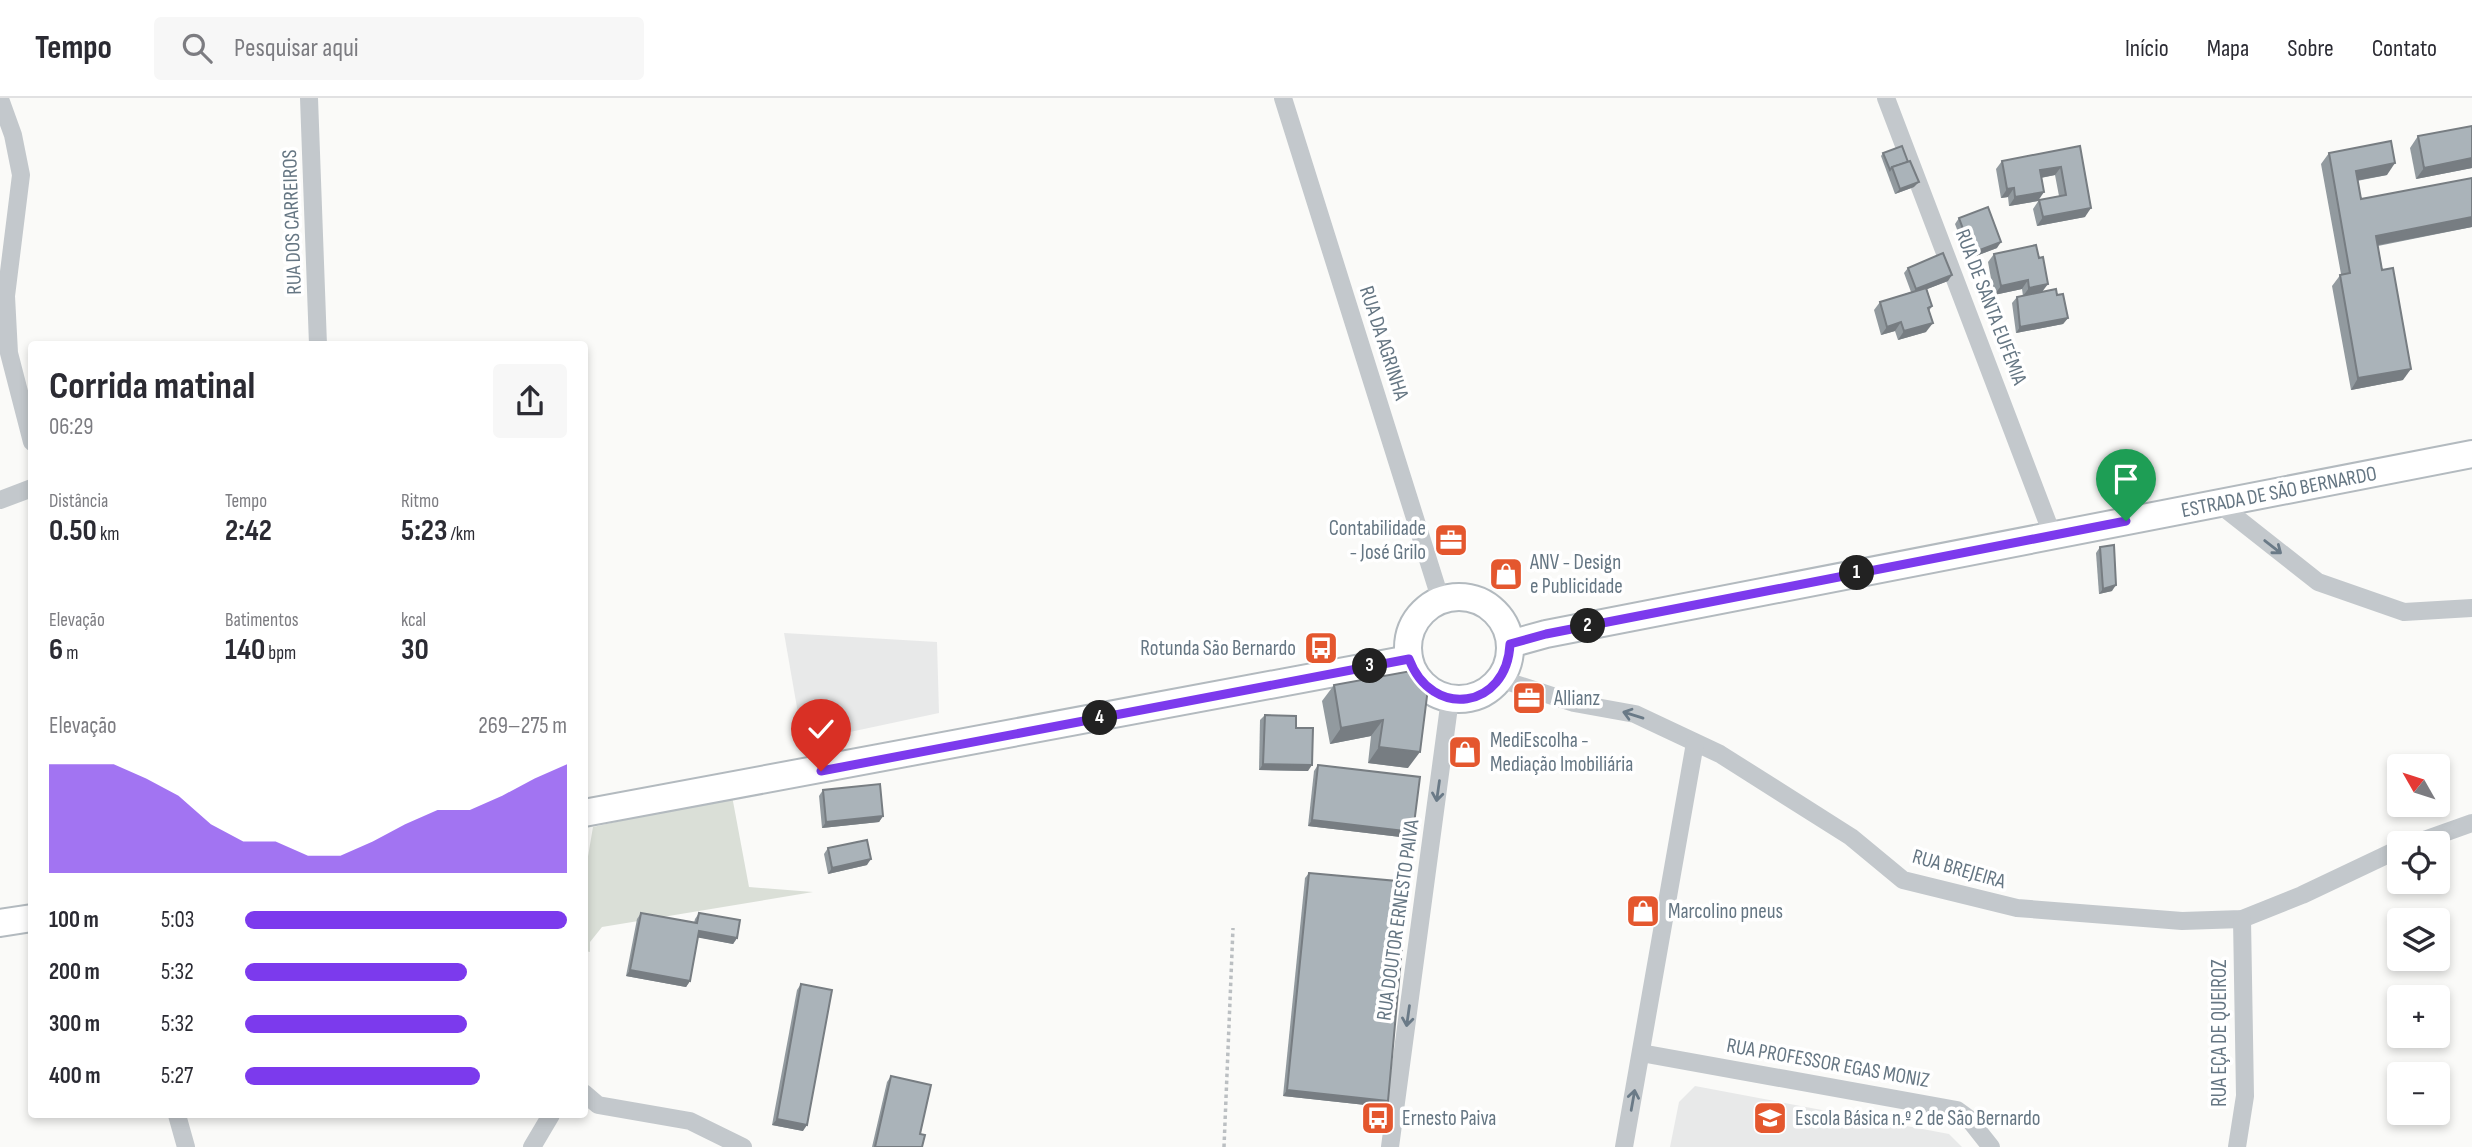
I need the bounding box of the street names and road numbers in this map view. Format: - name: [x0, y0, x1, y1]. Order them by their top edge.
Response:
- street label: RUA DOS CARREIROS: [277, 149, 307, 295]
- street label: RUA DE SANTA EUFÉMIA: [1950, 226, 2033, 389]
- street label: RUA DA AGRINHA: [1354, 283, 1414, 404]
- street label: ESTRADA DE SÃO BERNARDO: [2179, 461, 2379, 523]
- street label: RUA DOUTOR ERNESTO PAIVA: [1372, 817, 1425, 1022]
- street label: RUA BREJEIRA: [1910, 844, 2009, 894]
- street label: RUA EÇA DE QUEIROZ: [2207, 959, 2232, 1107]
- street label: RUA PROFESSOR EGAS MONIZ: [1725, 1033, 1932, 1093]

